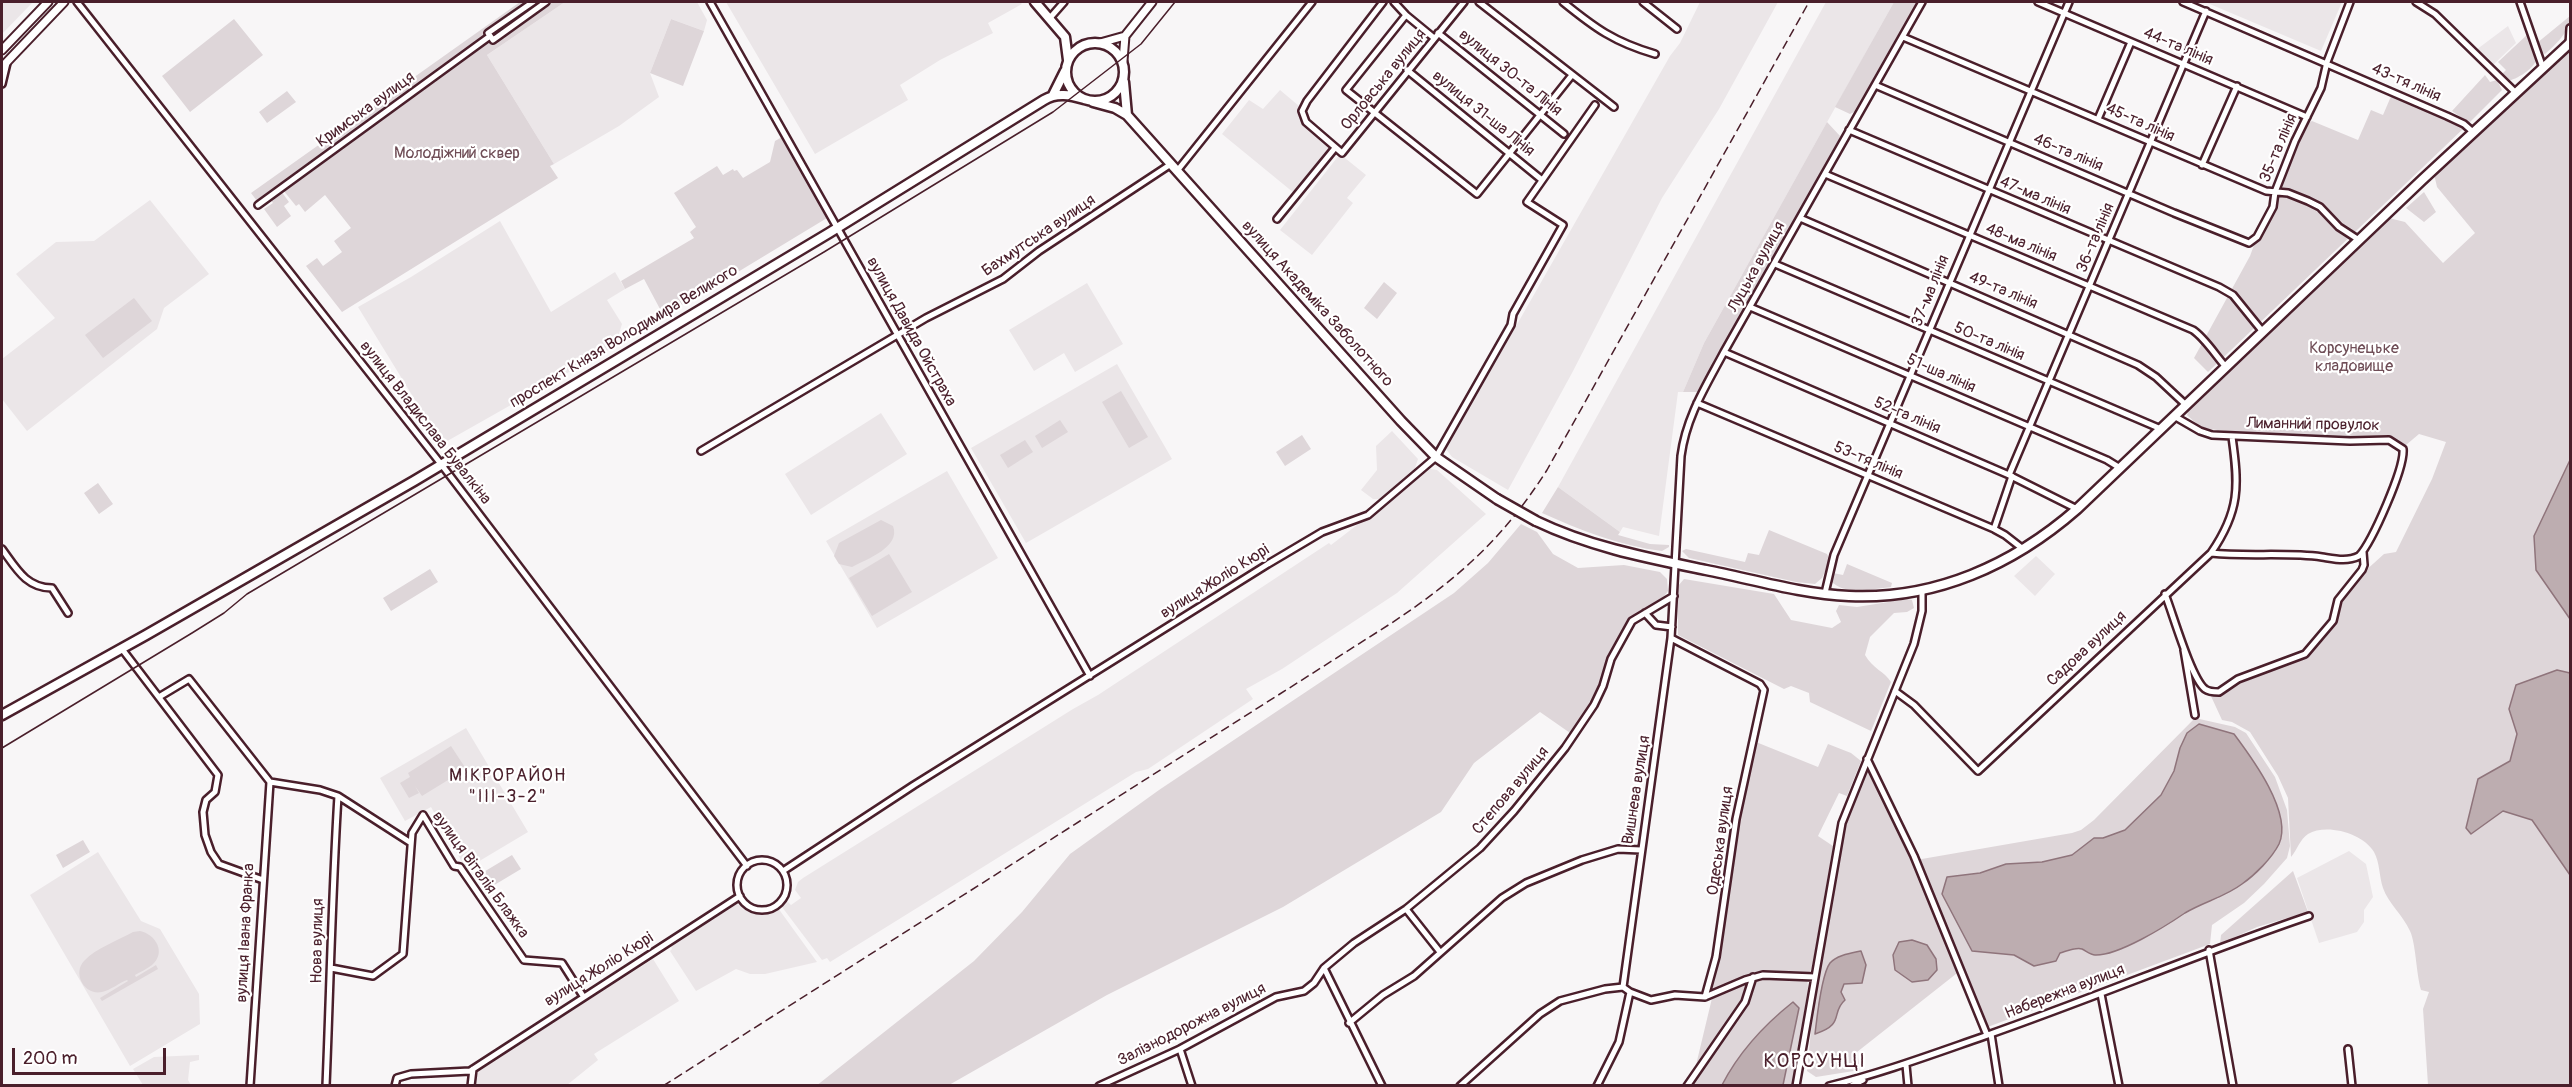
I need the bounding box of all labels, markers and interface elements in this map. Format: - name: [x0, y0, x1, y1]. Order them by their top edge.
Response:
- street label: 44-та лінія: [2140, 24, 2216, 70]
- street label: Орловська вулиця: [1337, 25, 1431, 135]
- street label: вулиця 30-та Лінія: [1454, 25, 1566, 121]
- street label: 43-тя лінія: [2368, 59, 2444, 107]
- street label: вулиця 31-ша Лінія: [1428, 67, 1538, 161]
- street label: Кримська вулиця: [313, 68, 419, 152]
- street label: 45-та лінія: [2103, 99, 2177, 147]
- street label: 35-та лінія: [2256, 111, 2302, 185]
- street label: 46-та лінія: [2030, 130, 2106, 176]
- park label: Молодіжний сквер: [394, 144, 520, 164]
- street label: 47-ма лінія: [1996, 172, 2074, 220]
- street label: Бахмутська вулиця: [979, 191, 1099, 281]
- street label: 36-та лінія: [2073, 200, 2119, 276]
- street label: вулиця Академіка Заболотного: [1237, 217, 1397, 391]
- street label: Луцька вулиця: [1724, 218, 1790, 316]
- street label: 48-ма лінія: [1983, 219, 2059, 267]
- street label: 37-ма лінія: [1908, 253, 1954, 329]
- street label: вулиця Давида Ойстраха: [862, 254, 960, 410]
- street label: проспект Князя Володимира Великого: [507, 261, 741, 413]
- street label: 49-та лінія: [1966, 268, 2040, 314]
- street label: 50-та лінія: [1951, 319, 2027, 365]
- street label: вулиця Владислава Бувалкіна: [355, 337, 495, 509]
- park label: Корсунецьке кладовище: [2309, 339, 2399, 377]
- street label: 51-ша лінія: [1903, 350, 1979, 398]
- street label: 52-га лінія: [1871, 393, 1943, 439]
- street label: Лиманний провулок: [2246, 414, 2380, 436]
- street label: 53-тя лінія: [1831, 438, 1905, 484]
- street label: вулиця Жоліо Кюрі: [1157, 541, 1273, 623]
- street label: Садова вулиця: [2043, 607, 2131, 691]
- street label: Вишнева вулиця: [1619, 734, 1655, 846]
- street label: Степова вулиця: [1469, 743, 1553, 839]
- district label: МІКРОРАЙОН "ІІІ-3-2": [449, 765, 567, 808]
- street label: Одеська вулиця: [1704, 785, 1738, 897]
- street label: вулиця Віталія Блажка: [427, 808, 533, 942]
- street label: вулиця Івана Франка: [233, 863, 259, 1003]
- street label: Нова вулиця: [308, 898, 328, 984]
- street label: вулиця Жоліо Кюрі: [541, 929, 657, 1011]
- street label: Набережна вулиця: [2002, 960, 2128, 1024]
- street label: Залізнодорожна вулиця: [1115, 979, 1269, 1071]
- scale bar: [15, 1036, 170, 1074]
- text: 200 m: [23, 1047, 78, 1070]
- district label: КОРСУНЦІ: [1764, 1050, 1866, 1074]

